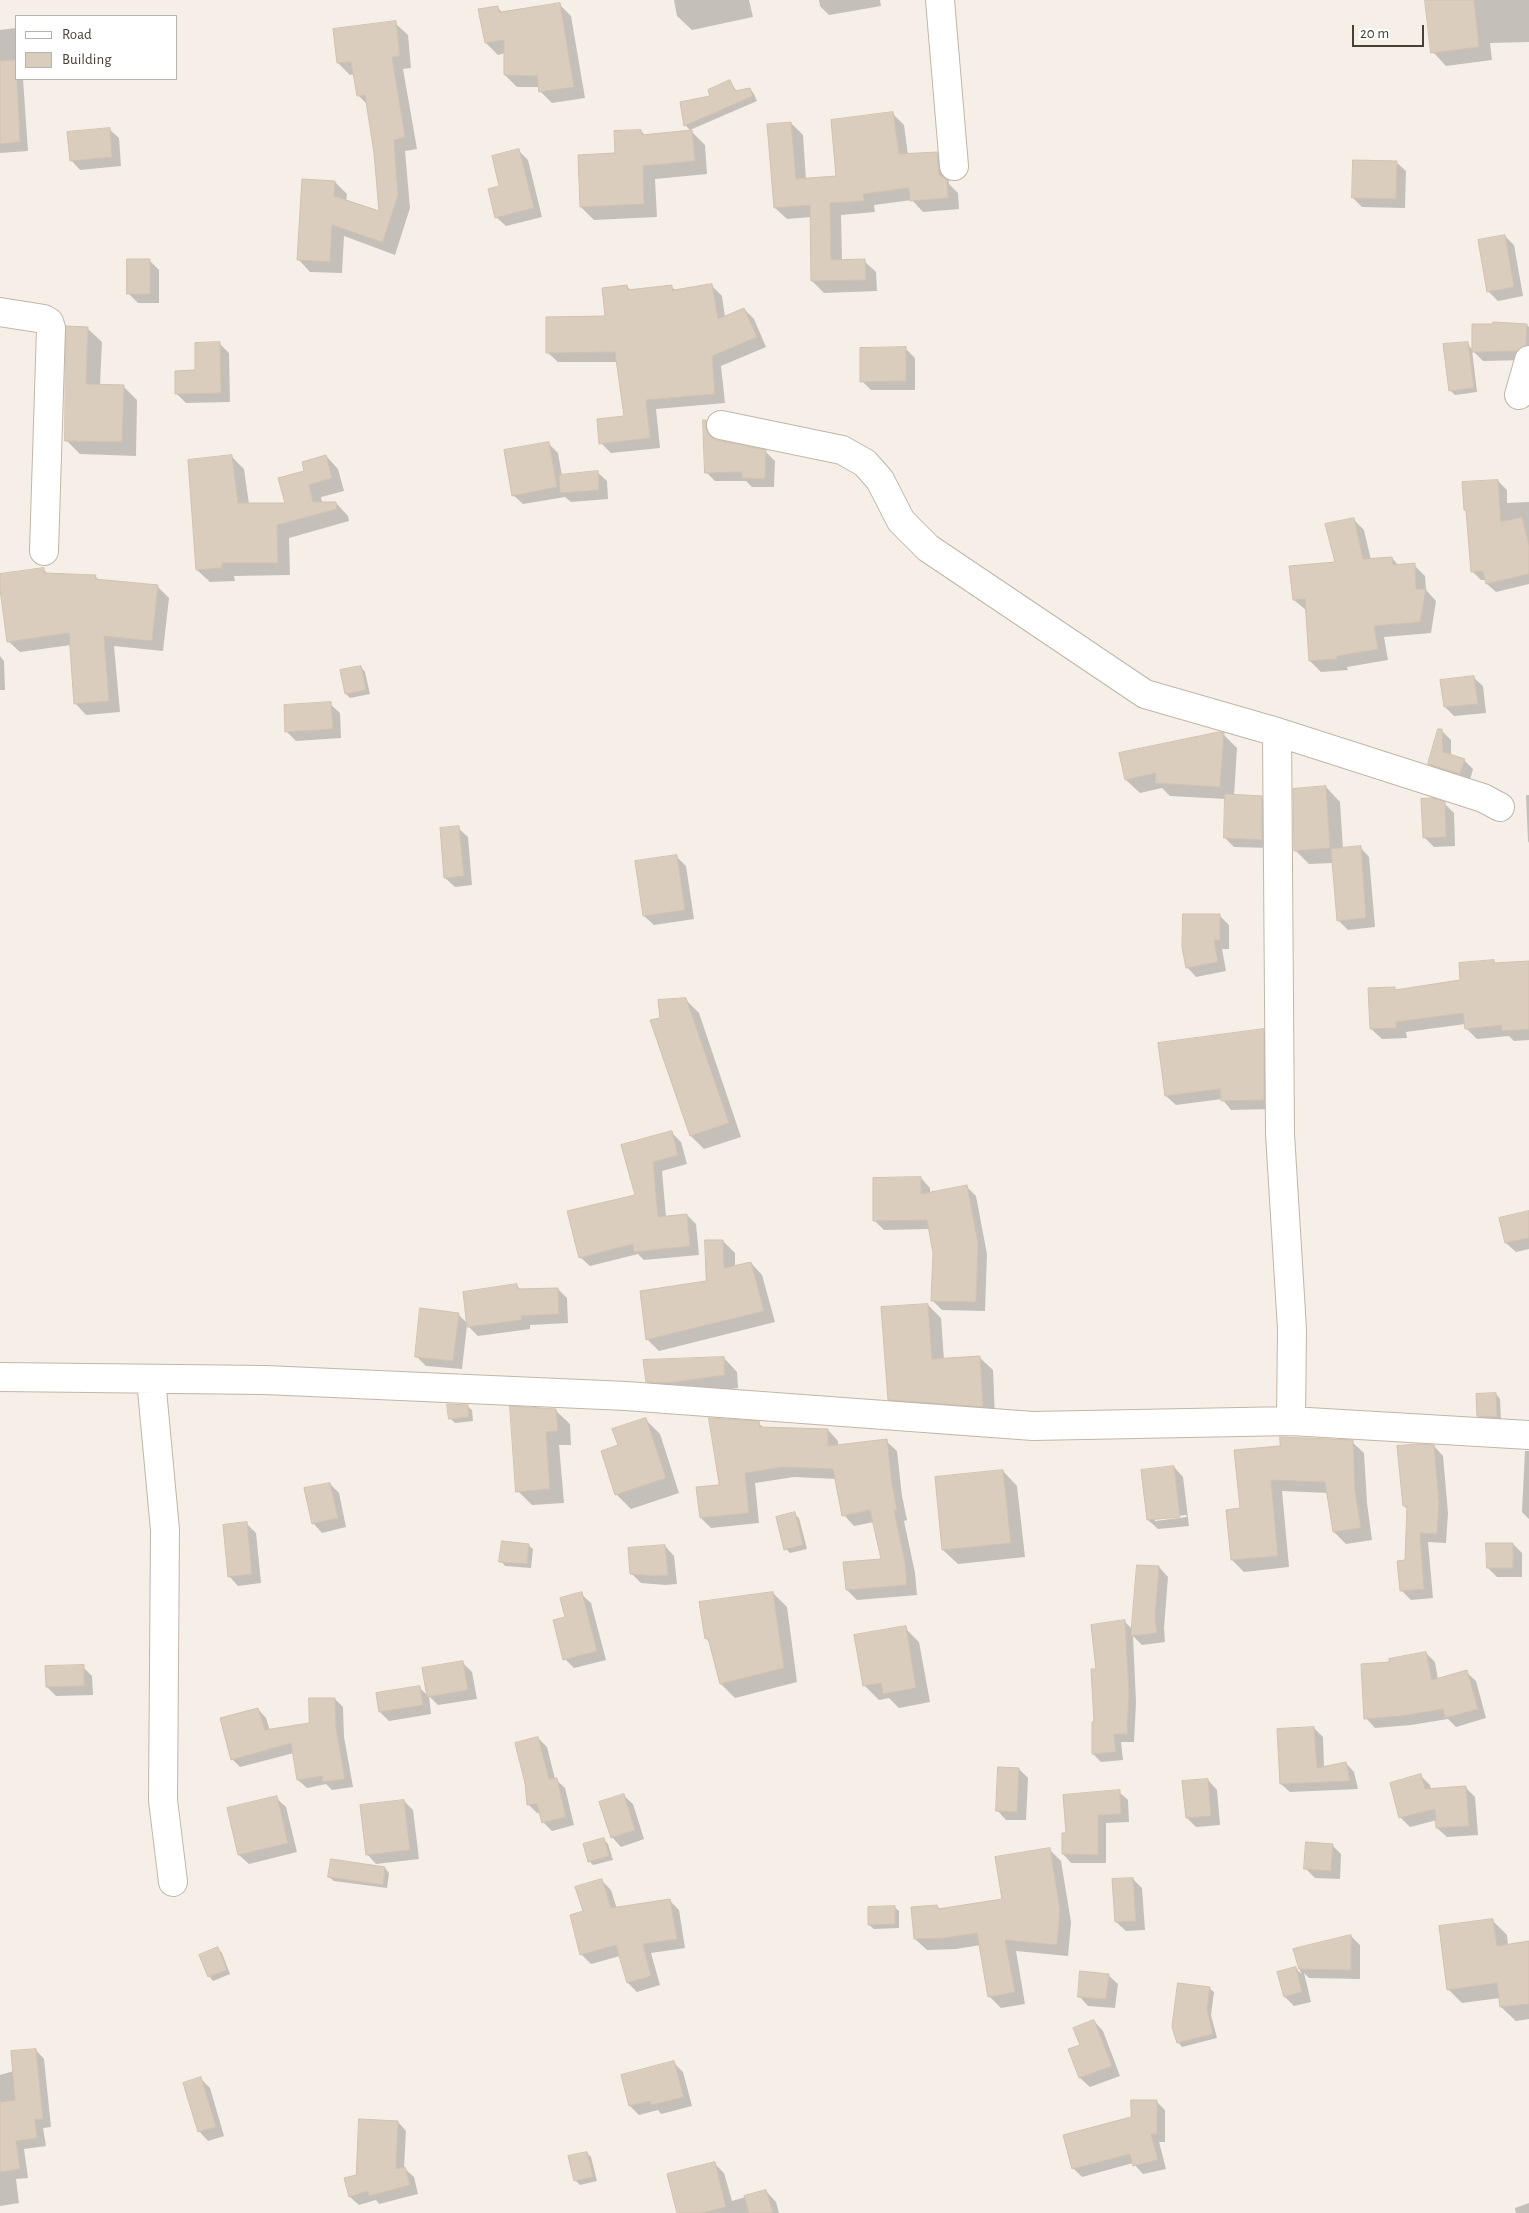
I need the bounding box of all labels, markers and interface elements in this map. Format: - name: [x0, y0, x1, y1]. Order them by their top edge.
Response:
- legend: [15, 15, 178, 80]
- scale bar: [1354, 15, 1426, 47]
- text: 20 m: [1360, 26, 1389, 41]
- text: Road: [62, 27, 92, 42]
- text: Building: [62, 52, 112, 67]

